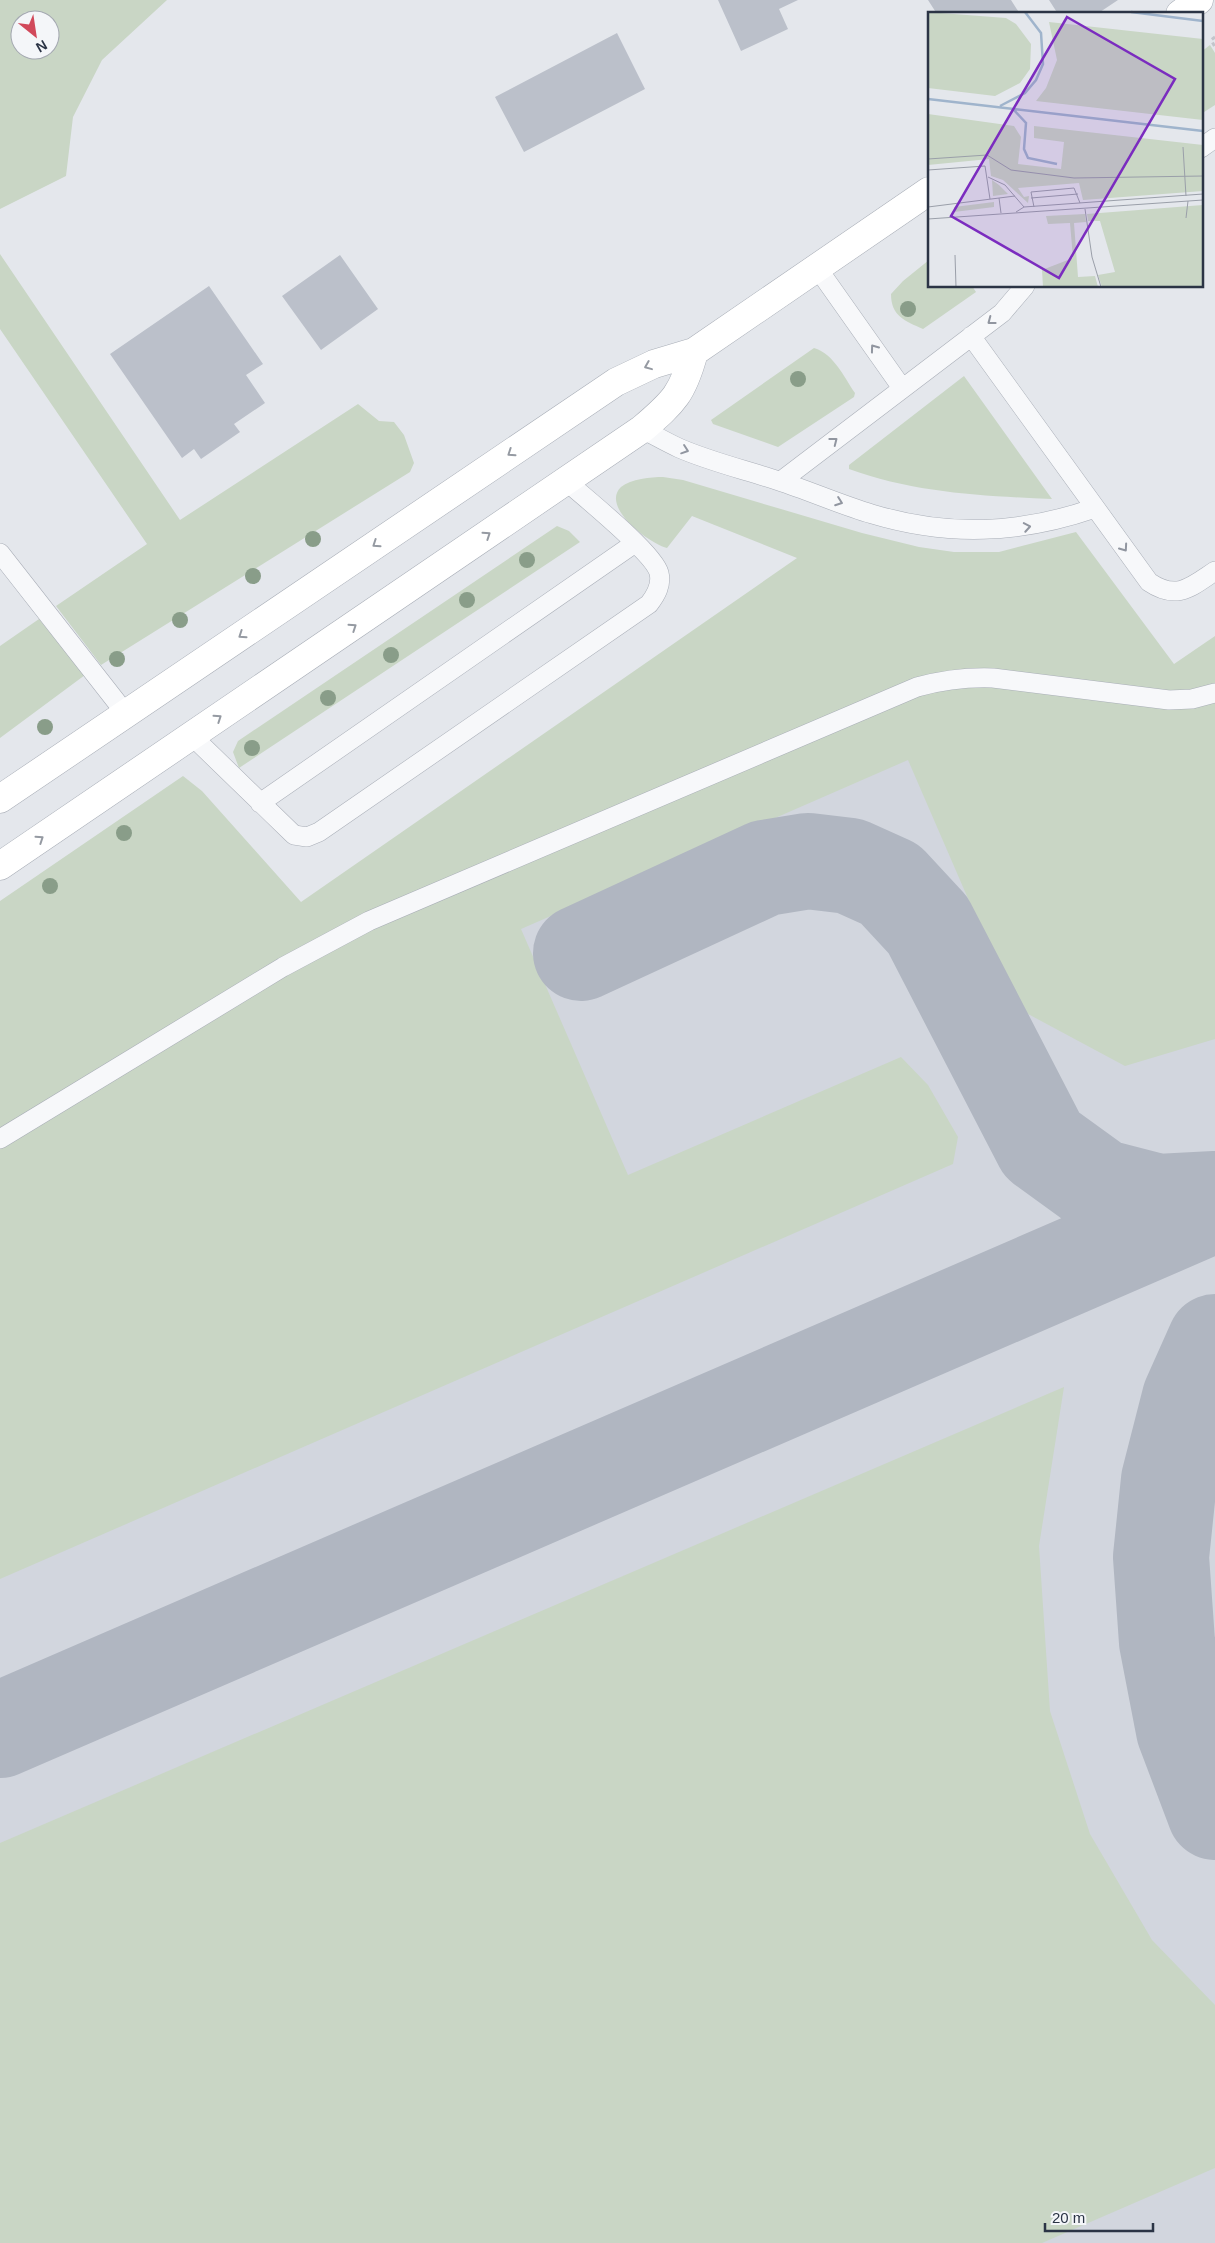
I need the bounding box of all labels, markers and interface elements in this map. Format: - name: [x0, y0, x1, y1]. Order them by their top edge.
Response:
- north arrow: [10, 10, 60, 60]
- inset map: [928, 12, 1202, 288]
- text: N: [33, 37, 50, 56]
- one-way arrow: [987, 315, 997, 324]
- one-way arrow: [871, 344, 880, 354]
- one-way arrow: [644, 360, 653, 371]
- one-way arrow: [828, 437, 837, 446]
- one-way arrow: [681, 444, 689, 454]
- one-way arrow: [507, 447, 517, 456]
- one-way arrow: [834, 496, 843, 506]
- one-way arrow: [1023, 522, 1031, 532]
- one-way arrow: [481, 532, 490, 541]
- one-way arrow: [372, 538, 382, 547]
- one-way arrow: [1118, 542, 1127, 551]
- one-way arrow: [347, 624, 356, 633]
- one-way arrow: [238, 629, 247, 638]
- one-way arrow: [213, 715, 222, 725]
- one-way arrow: [35, 836, 44, 845]
- scale bar: [1045, 2200, 1152, 2232]
- text: 20 m: [1052, 2209, 1085, 2226]

